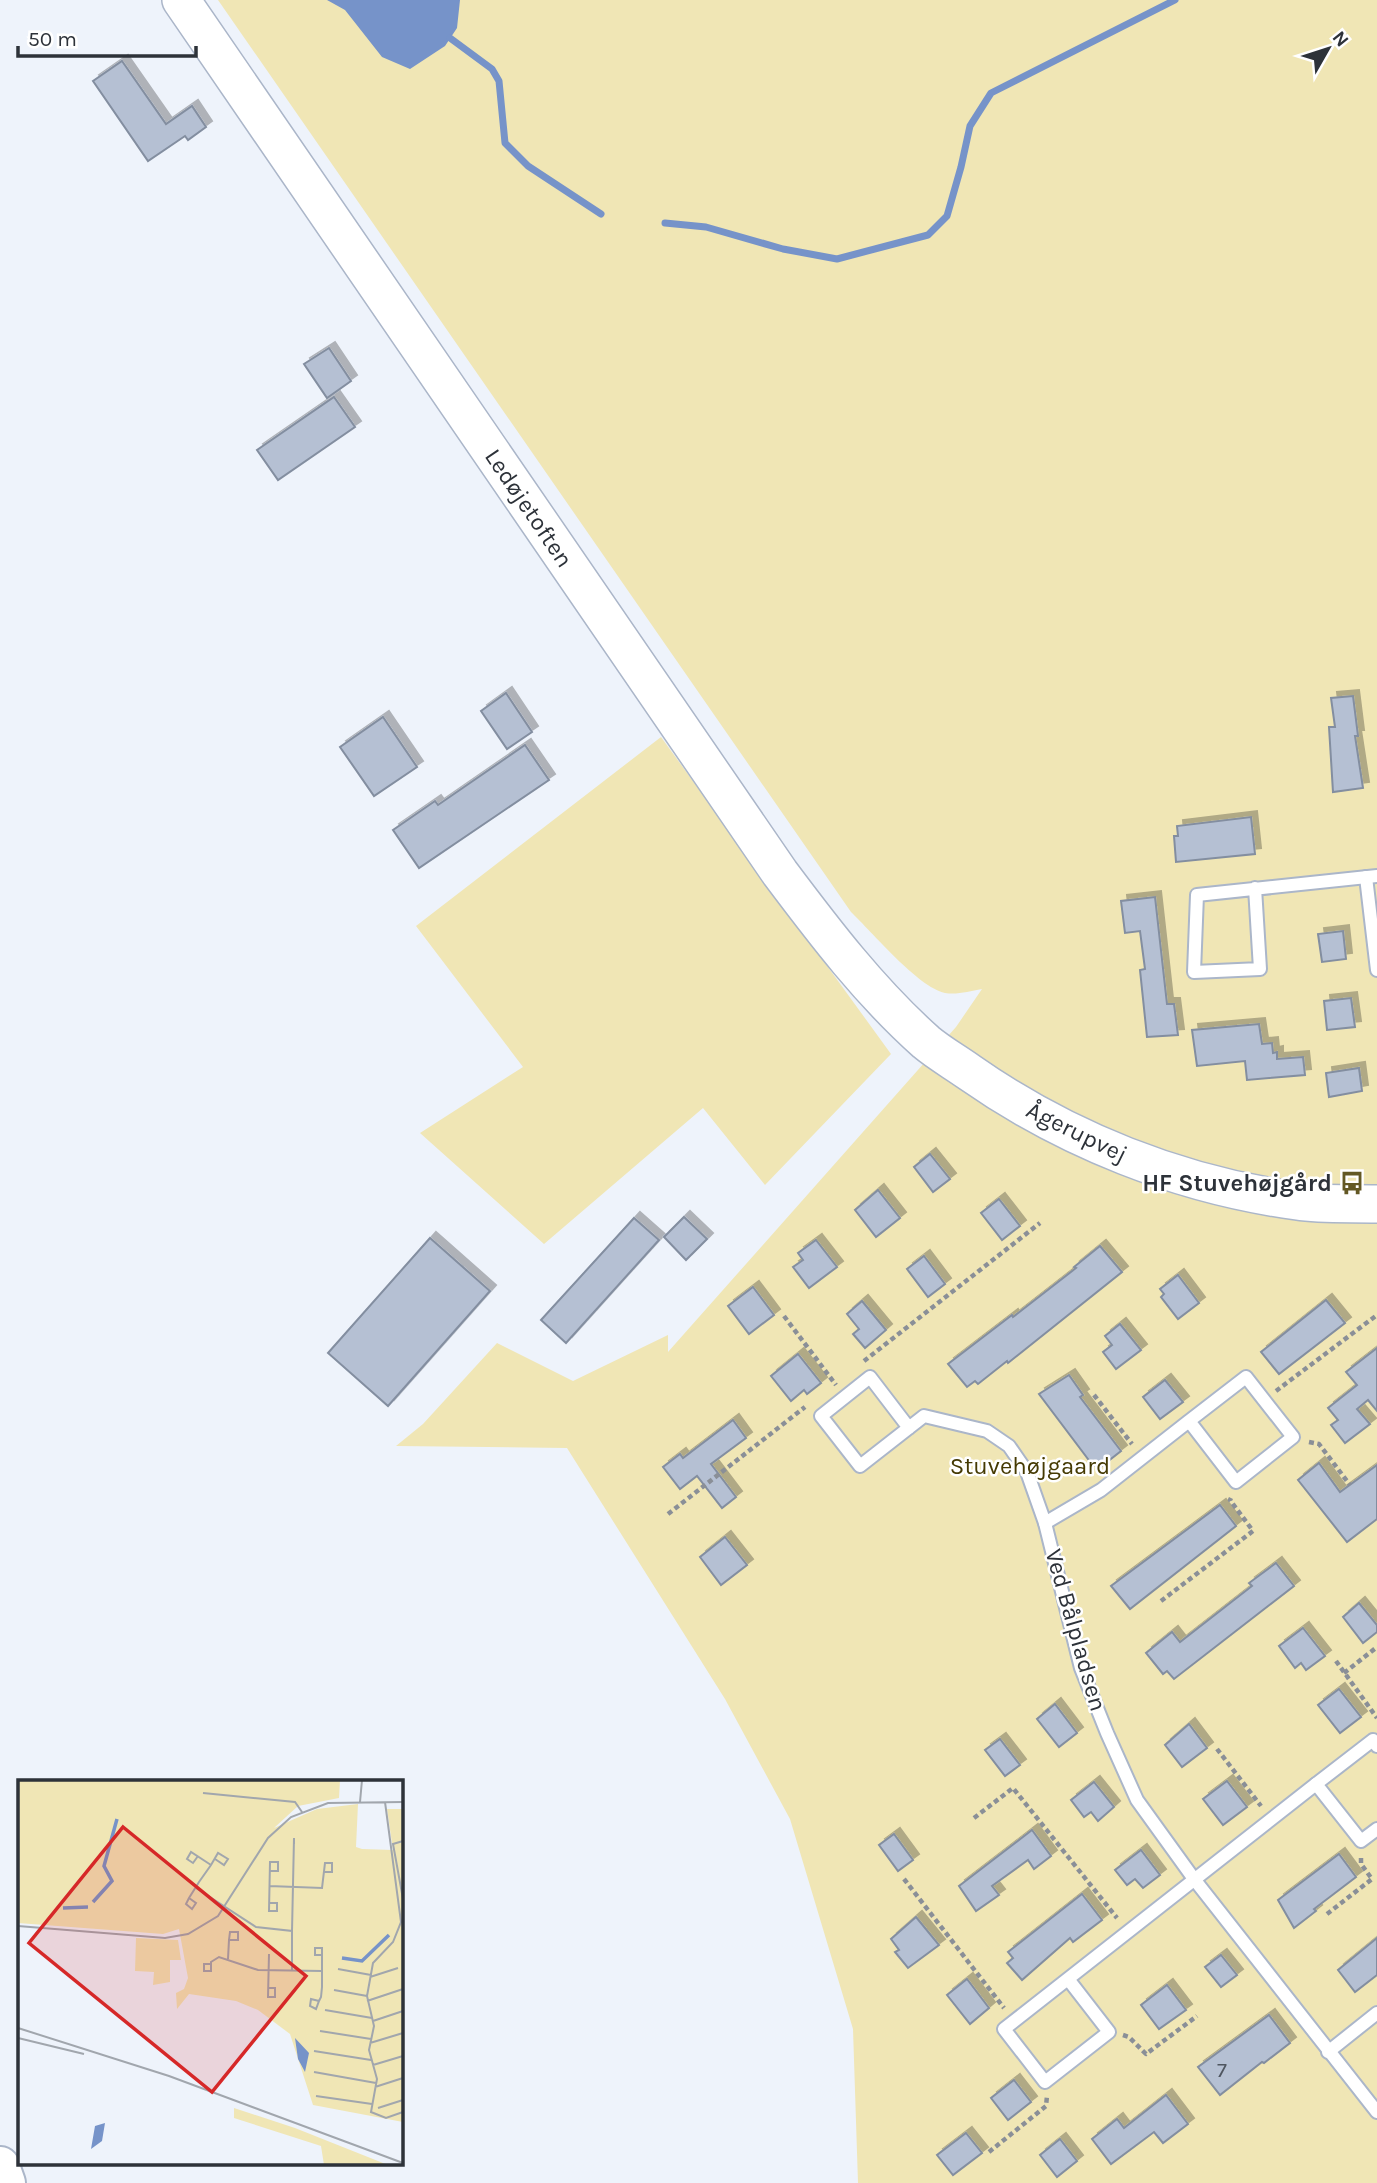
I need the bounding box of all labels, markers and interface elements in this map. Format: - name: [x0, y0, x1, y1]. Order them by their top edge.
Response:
- scale bar: [18, 14, 196, 58]
- north arrow: [1293, 14, 1363, 84]
- text: 50 m: [28, 27, 77, 51]
- text: N: [1328, 27, 1353, 51]
- street label: Ledøjetoften: [479, 443, 579, 573]
- street label: Ågerupvej: [1022, 1095, 1132, 1168]
- place label: HF Stuvehøjgård: [1142, 1169, 1332, 1197]
- bus stop icon: HF Stuvehøjgård: [1338, 1169, 1366, 1197]
- park label: Stuvehøjgaard: [950, 1452, 1110, 1480]
- street label: Ved Bålpladsen: [1039, 1546, 1113, 1714]
- inset map: [18, 1780, 402, 2166]
- house number: 7: [1217, 2058, 1227, 2082]

